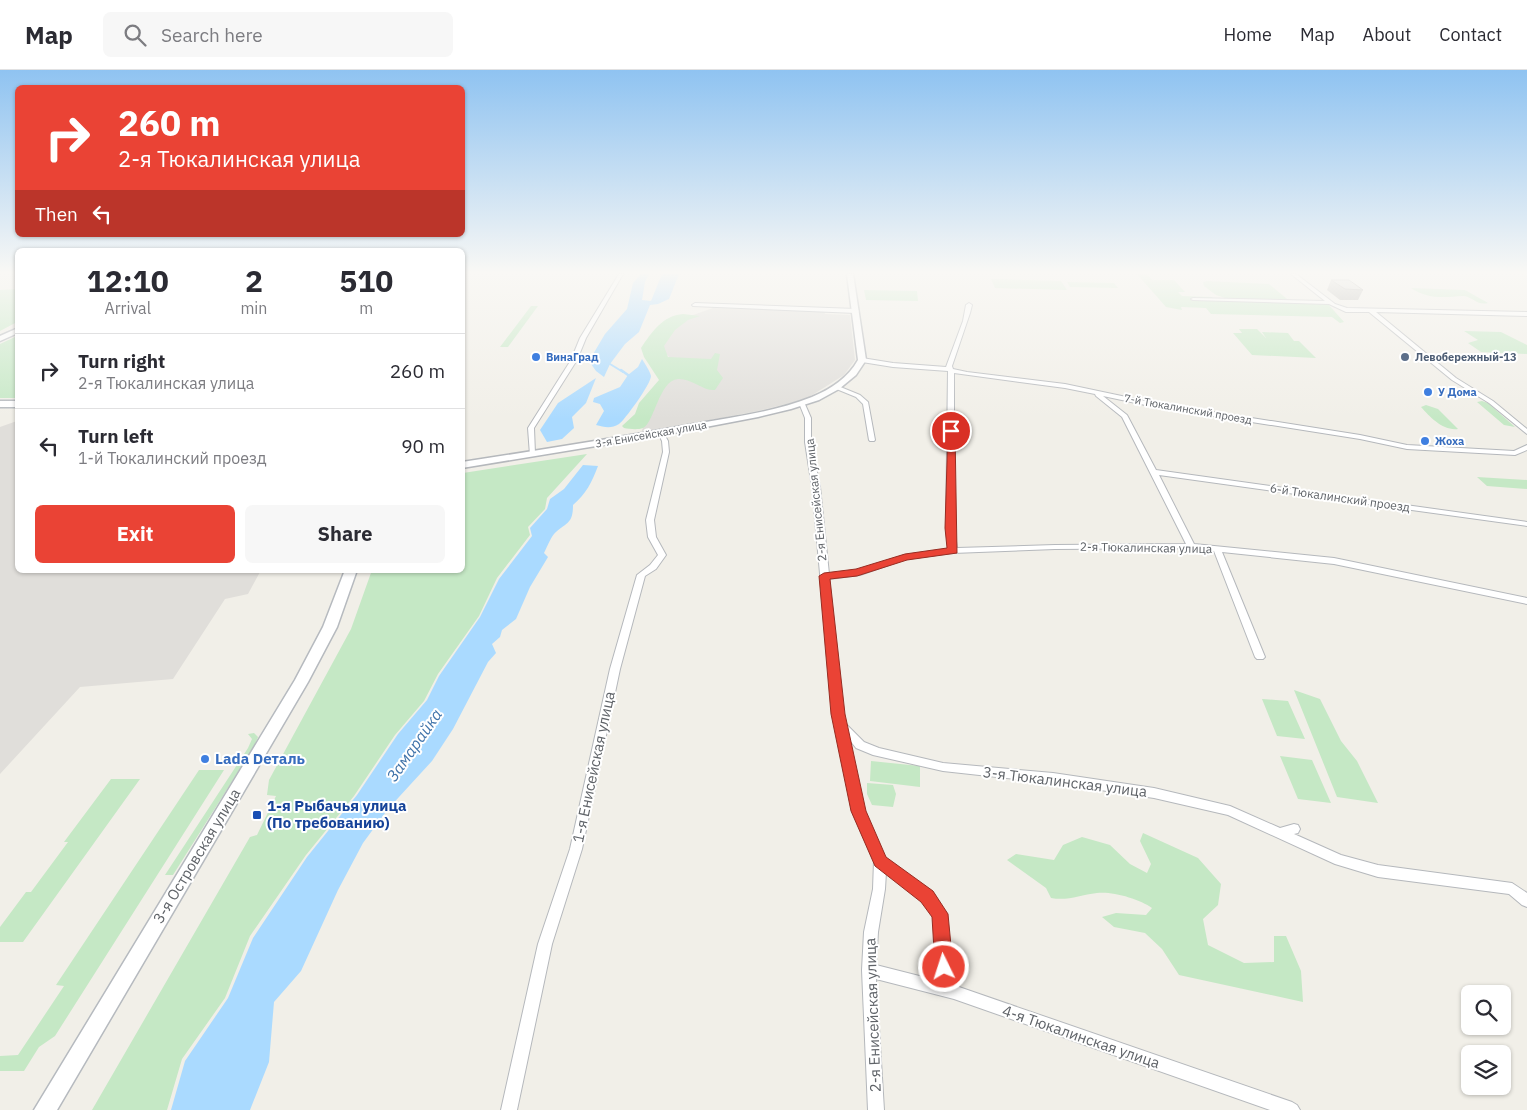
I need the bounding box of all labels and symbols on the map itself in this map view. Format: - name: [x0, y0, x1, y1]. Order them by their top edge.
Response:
- place label: ВинаГрад: [546, 350, 599, 364]
- place label: Левобережный-13: [1415, 350, 1517, 364]
- marker: ВинаГрад: [530, 351, 542, 363]
- marker: Левобережный-13: [1399, 351, 1411, 363]
- place label: У Дома: [1438, 385, 1477, 399]
- marker: У Дома: [1422, 386, 1434, 398]
- street label: 7-й Тюкалинский проезд: [1123, 391, 1253, 427]
- pin: [930, 410, 972, 452]
- street label: 3-я Енисейская улица: [594, 417, 708, 451]
- place label: Жоха: [1435, 434, 1464, 448]
- marker: Жоха: [1419, 435, 1431, 447]
- street label: 2-я Енисейская улица: [802, 437, 829, 562]
- street label: 6-й Тюкалинский проезд: [1269, 480, 1411, 515]
- street label: 2-я Тюкалинская улица: [1080, 539, 1213, 556]
- street label: 1-я Енисейская улица: [568, 689, 619, 844]
- water label: Замарайка: [382, 705, 446, 785]
- place label: Lada Dеталь: [215, 749, 306, 768]
- marker: Lada Dеталь: [199, 753, 211, 765]
- street label: 3-я Тюкалинская улица: [982, 762, 1148, 801]
- street label: 3-я Островская улица: [149, 785, 244, 927]
- place label: 1-я Рыбачья улица (По требованию): [267, 796, 407, 832]
- marker: 1-я Рыбачья улица (По требованию): [251, 809, 263, 821]
- street label: 2-я Енисейская улица: [860, 938, 885, 1092]
- position arrow: [917, 940, 969, 992]
- street label: 4-я Тюкалинская улица: [1000, 1001, 1162, 1072]

